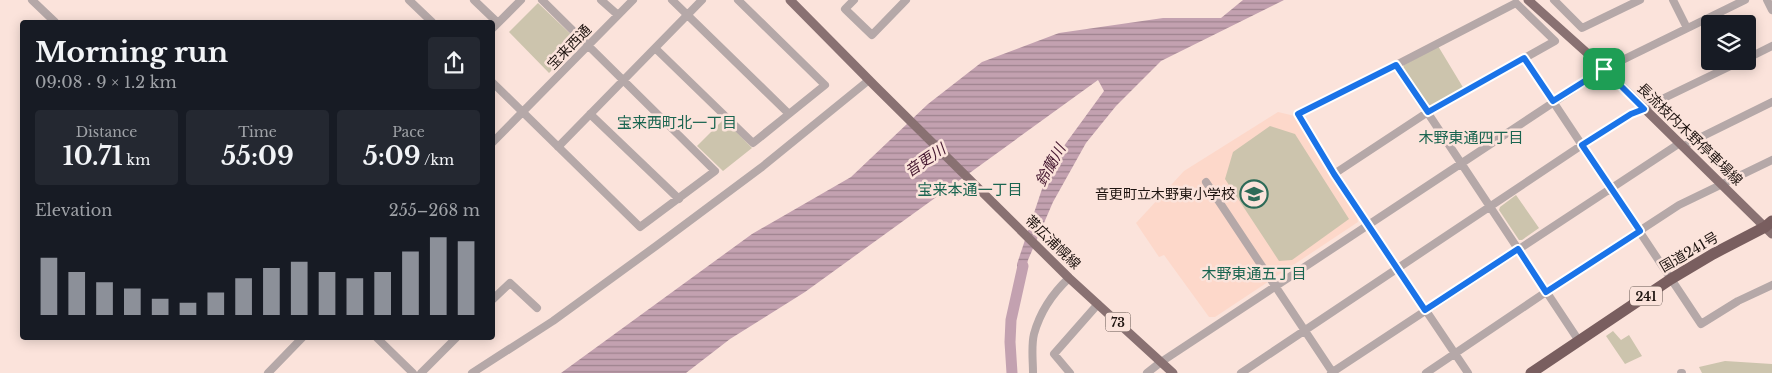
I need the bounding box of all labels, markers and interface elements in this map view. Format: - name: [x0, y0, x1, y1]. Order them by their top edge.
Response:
- map controls: [1701, 15, 1756, 70]
- button: layers: [1701, 15, 1756, 70]
- street label: 宝来西通: [543, 21, 595, 73]
- text: Morning run: [35, 35, 228, 70]
- button: share: [428, 37, 480, 89]
- pin: [1583, 48, 1625, 90]
- icon: arrive: [1590, 55, 1618, 83]
- text: 09:08 · 9 × 1.2 km: [35, 72, 177, 92]
- street label: 長流枝内木野停車場線: [1633, 79, 1747, 189]
- district label: 宝来西町北一丁目: [617, 113, 737, 132]
- text: Distance: [76, 123, 137, 141]
- text: Time: [238, 123, 277, 141]
- text: Pace: [392, 123, 425, 141]
- district label: 木野東通四丁目: [1418, 128, 1524, 147]
- water label: 音更川: [901, 138, 951, 180]
- water label: 鈴蘭川: [1031, 139, 1070, 189]
- text: 10.71: [63, 141, 123, 172]
- text: 55:09: [221, 141, 294, 172]
- text: 5:09: [363, 141, 421, 172]
- text: km: [123, 151, 150, 169]
- text: /km: [421, 151, 454, 169]
- school or university icon: 音更町立木野東小学校: [1239, 179, 1269, 209]
- district label: 宝来本通一丁目: [917, 180, 1023, 199]
- place label: 音更町立木野東小学校: [1095, 185, 1235, 203]
- text: Elevation: [35, 200, 112, 220]
- text: 255–268 m: [389, 200, 480, 220]
- street label: 帯広浦幌線: [1022, 211, 1084, 273]
- street label: 国道241号: [1656, 228, 1722, 276]
- district label: 木野東通五丁目: [1201, 264, 1307, 283]
- road number: 241: [1630, 286, 1662, 306]
- road number: 73: [1106, 313, 1130, 332]

